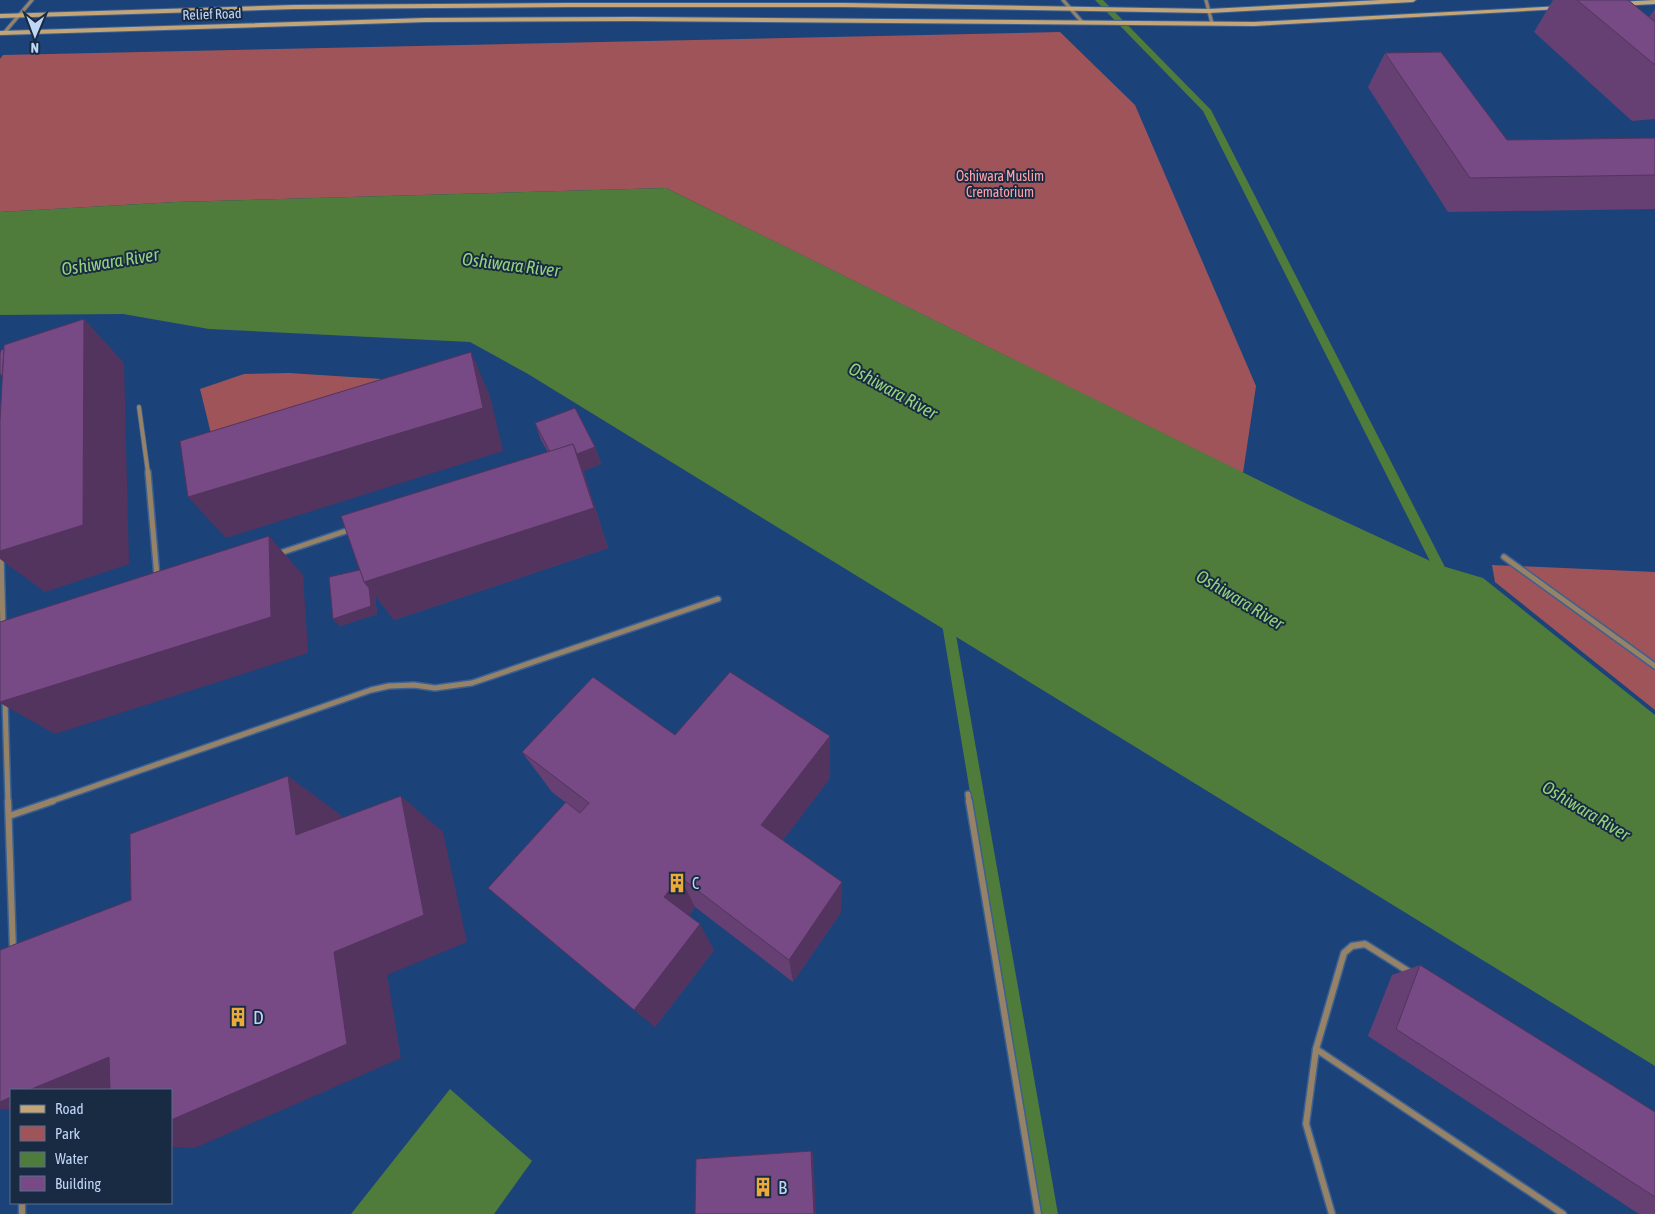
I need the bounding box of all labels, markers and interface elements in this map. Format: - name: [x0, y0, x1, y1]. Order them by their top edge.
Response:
- street label: Relief Road: [182, 5, 242, 23]
- north arrow: [10, 10, 60, 60]
- text: N: [31, 40, 39, 56]
- park label: Oshiwara Muslim Crematorium: [956, 168, 1044, 200]
- water label: Oshiwara River: [60, 243, 161, 280]
- water label: Oshiwara River: [461, 248, 562, 281]
- water label: Oshiwara River: [845, 358, 942, 424]
- water label: Oshiwara River: [1193, 565, 1288, 634]
- water label: Oshiwara River: [1539, 776, 1634, 845]
- building icon: C: [666, 872, 688, 894]
- place label: C: [692, 874, 699, 892]
- building icon: D: [227, 1006, 249, 1028]
- place label: D: [253, 1006, 264, 1028]
- legend: [10, 1089, 172, 1204]
- text: Road: [55, 1100, 84, 1117]
- text: Park: [55, 1125, 80, 1142]
- text: Water: [55, 1150, 88, 1167]
- text: Building: [55, 1175, 101, 1192]
- building icon: B: [752, 1176, 774, 1198]
- place label: B: [778, 1176, 787, 1198]

